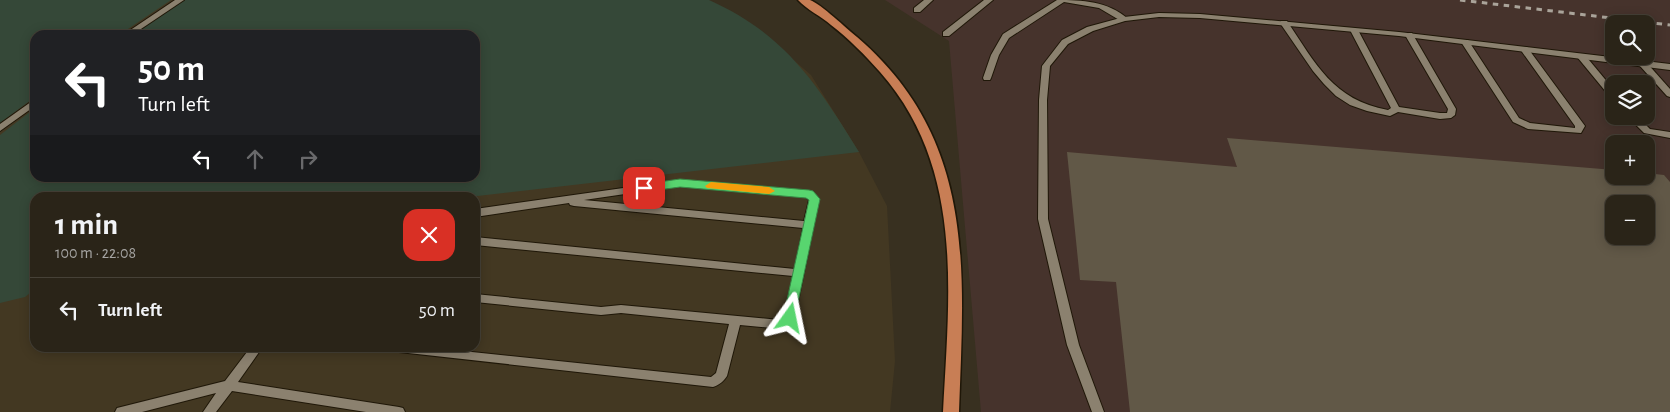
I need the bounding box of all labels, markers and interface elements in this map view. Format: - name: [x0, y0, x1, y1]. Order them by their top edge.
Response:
- map controls: [1605, 15, 1655, 245]
- button: search: [1605, 15, 1655, 65]
- icon: left: [55, 50, 120, 115]
- text: 50 m: [138, 52, 205, 87]
- button: layers: [1605, 75, 1655, 125]
- text: Turn left: [138, 93, 210, 115]
- button: +: [1605, 135, 1655, 185]
- icon: left: [188, 145, 216, 173]
- icon: ahead: [241, 145, 269, 173]
- icon: right: [294, 145, 322, 173]
- pin: [623, 167, 665, 209]
- icon: arrive: [630, 174, 658, 202]
- button: −: [1605, 195, 1655, 245]
- button: close: [403, 209, 455, 261]
- text: 1 min: [55, 210, 118, 240]
- text: 100 m · 22:08: [55, 245, 136, 261]
- position arrow: [763, 291, 815, 343]
- icon: left: [55, 296, 83, 324]
- text: Turn left: [98, 301, 162, 320]
- text: 50 m: [419, 301, 455, 320]

